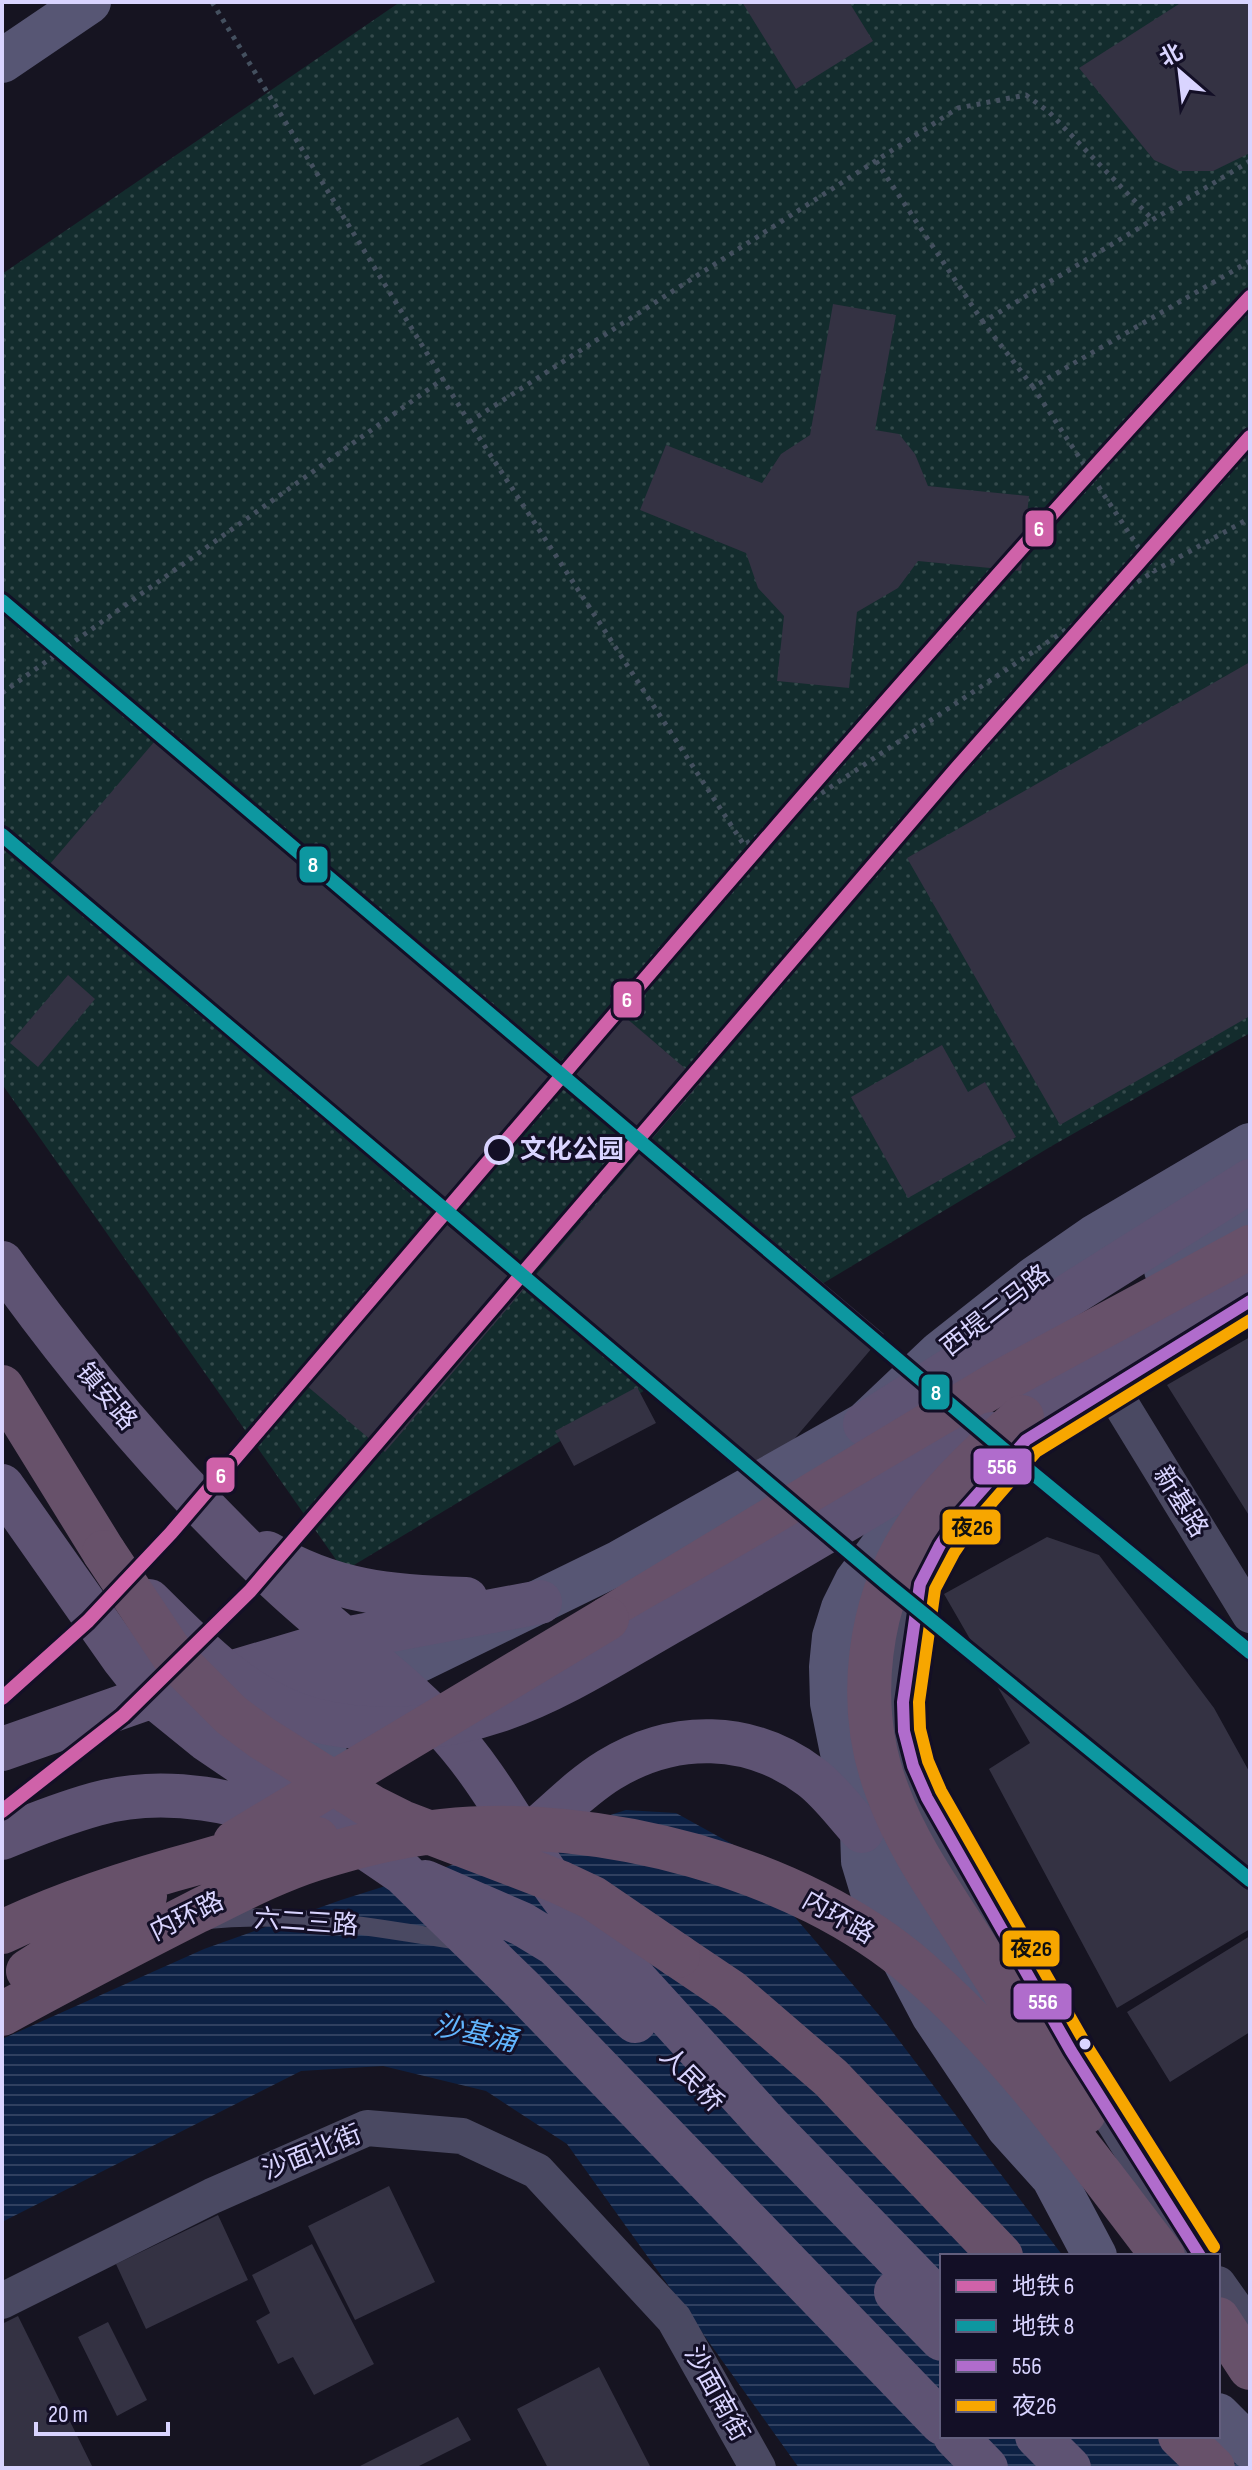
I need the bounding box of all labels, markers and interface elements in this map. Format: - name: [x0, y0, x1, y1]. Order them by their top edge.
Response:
- north arrow: [1140, 32, 1220, 112]
- text: 北: [1155, 39, 1187, 73]
- line badge: 6: [1024, 509, 1055, 548]
- text: 6: [1034, 516, 1044, 543]
- line badge: 8: [298, 845, 329, 884]
- text: 8: [308, 852, 318, 879]
- line badge: 6: [612, 980, 643, 1019]
- text: 6: [622, 987, 632, 1014]
- place label: 文化公园: [520, 1135, 624, 1166]
- marker: 文化公园: [485, 1136, 513, 1164]
- street label: 西堤二马路: [935, 1259, 1057, 1363]
- street label: 镇安路: [69, 1357, 143, 1437]
- line badge: 8: [920, 1373, 951, 1411]
- text: 8: [931, 1380, 941, 1407]
- line badge: 556: [972, 1447, 1033, 1486]
- text: 556: [987, 1454, 1017, 1481]
- line badge: 6: [205, 1456, 236, 1494]
- street label: 新基路: [1146, 1461, 1214, 1543]
- text: 6: [216, 1463, 226, 1490]
- line badge: 夜26: [941, 1508, 1002, 1546]
- text: 夜26: [951, 1515, 993, 1542]
- street label: 内环路: [796, 1885, 880, 1951]
- street label: 内环路: [145, 1886, 229, 1948]
- street label: 六二三路: [253, 1904, 359, 1942]
- line badge: 夜26: [1001, 1929, 1061, 1968]
- text: 夜26: [1010, 1936, 1052, 1963]
- line badge: 556: [1012, 1982, 1073, 2021]
- text: 556: [1028, 1989, 1058, 2016]
- water label: 沙基涌: [430, 2009, 522, 2059]
- unlabelled marker: [1077, 2036, 1093, 2052]
- street label: 人民桥: [653, 2041, 729, 2119]
- street label: 沙面北街: [258, 2119, 366, 2187]
- legend: [940, 2254, 1220, 2438]
- text: 地铁 6: [1012, 2272, 1074, 2301]
- text: 地铁 8: [1012, 2312, 1074, 2341]
- street label: 沙面南街: [677, 2341, 755, 2447]
- text: 556: [1012, 2352, 1042, 2381]
- scale bar: [36, 2386, 168, 2436]
- text: 夜26: [1012, 2392, 1056, 2421]
- text: 20 m: [48, 2400, 88, 2429]

